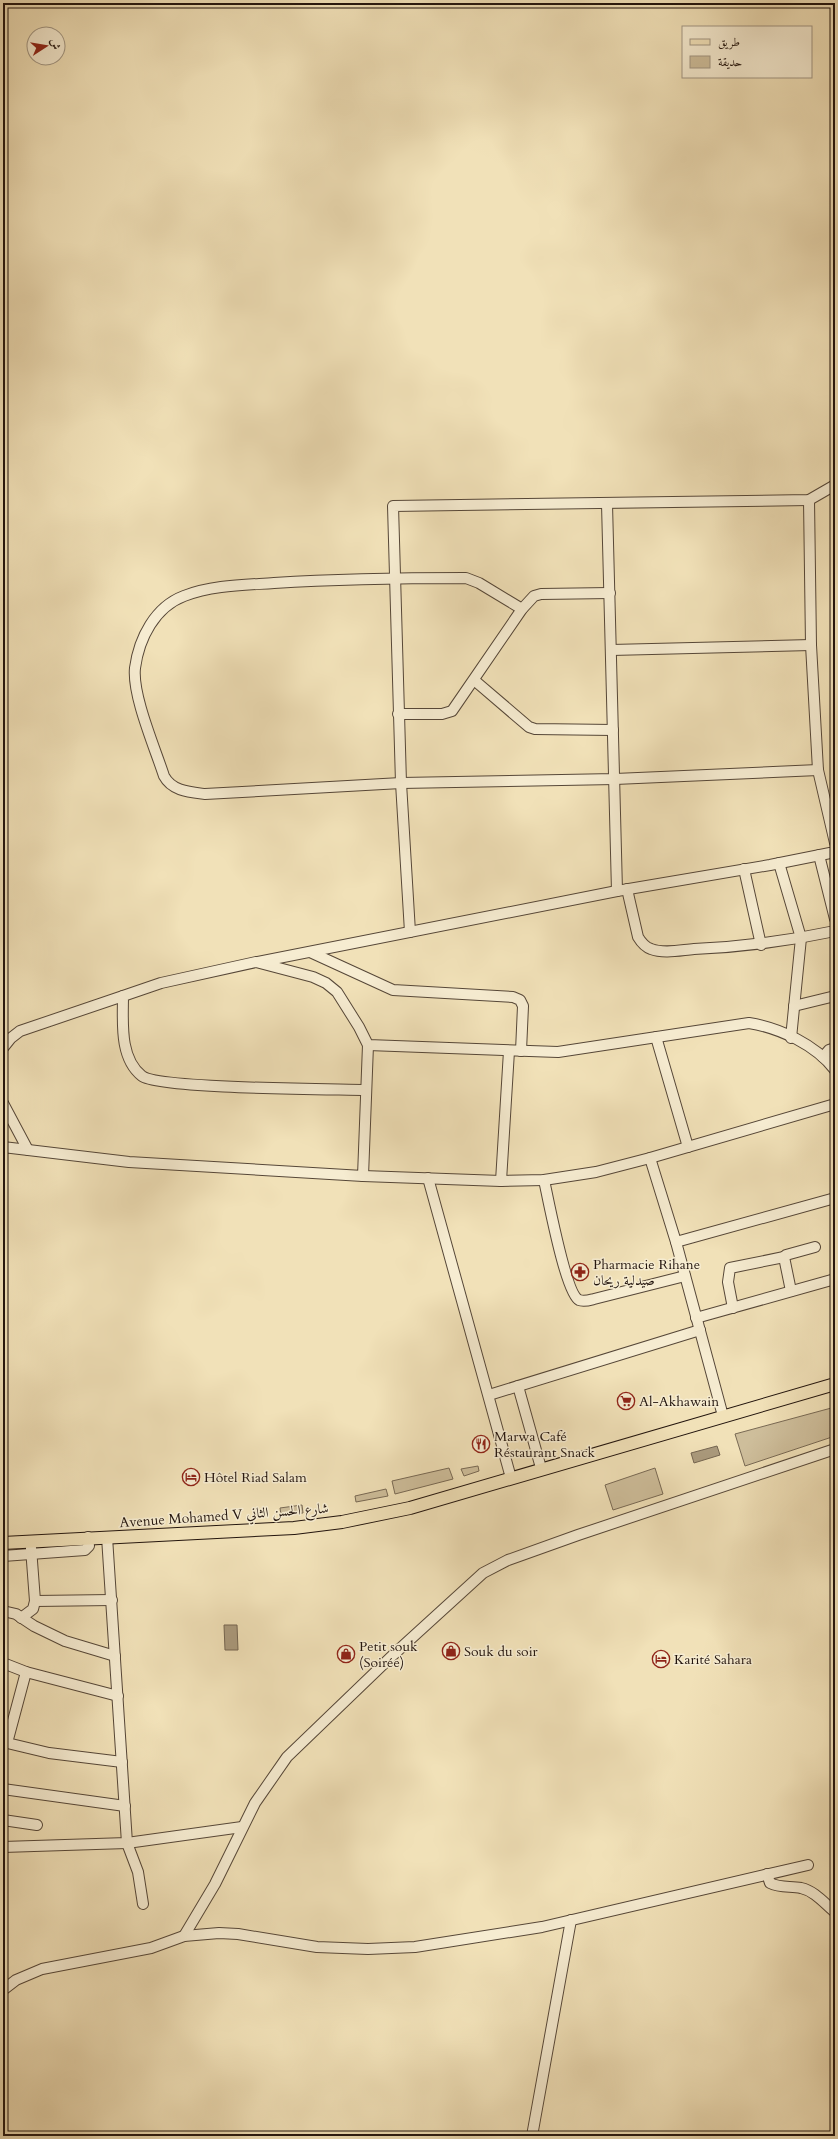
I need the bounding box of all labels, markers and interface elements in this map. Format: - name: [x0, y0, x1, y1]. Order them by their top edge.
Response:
- north arrow: [26, 26, 66, 66]
- legend: [682, 26, 812, 78]
- text: طريق: [718, 34, 740, 50]
- text: ش: [47, 37, 64, 51]
- text: حديقة: [718, 54, 742, 70]
- place label: Pharmacie Rihane صيدلية ريحان: [593, 1255, 700, 1290]
- pharmacy icon: Pharmacie Rihane صيدلية ريحان: [570, 1262, 590, 1282]
- supermarket icon: Al-Akhawain: [616, 1391, 636, 1411]
- place label: Al-Akhawain: [639, 1392, 719, 1411]
- place label: Marwa Café Réstaurant Snack: [494, 1427, 596, 1462]
- restaurant icon: Marwa Café Réstaurant Snack: [471, 1434, 491, 1454]
- hotel icon: Hôtel Riad Salam: [181, 1467, 201, 1487]
- place label: Hôtel Riad Salam: [204, 1468, 307, 1487]
- street label: Avenue Mohamed V شارع الحسن الثاني: [119, 1499, 329, 1534]
- place label: Petit souk (Soirée): [359, 1637, 418, 1672]
- shop icon: Souk du soir: [441, 1641, 461, 1661]
- place label: Souk du soir: [464, 1642, 539, 1661]
- shop icon: Petit souk (Soirée): [336, 1644, 356, 1664]
- hotel icon: Karité Sahara: [651, 1649, 671, 1669]
- place label: Karité Sahara: [674, 1650, 752, 1669]

